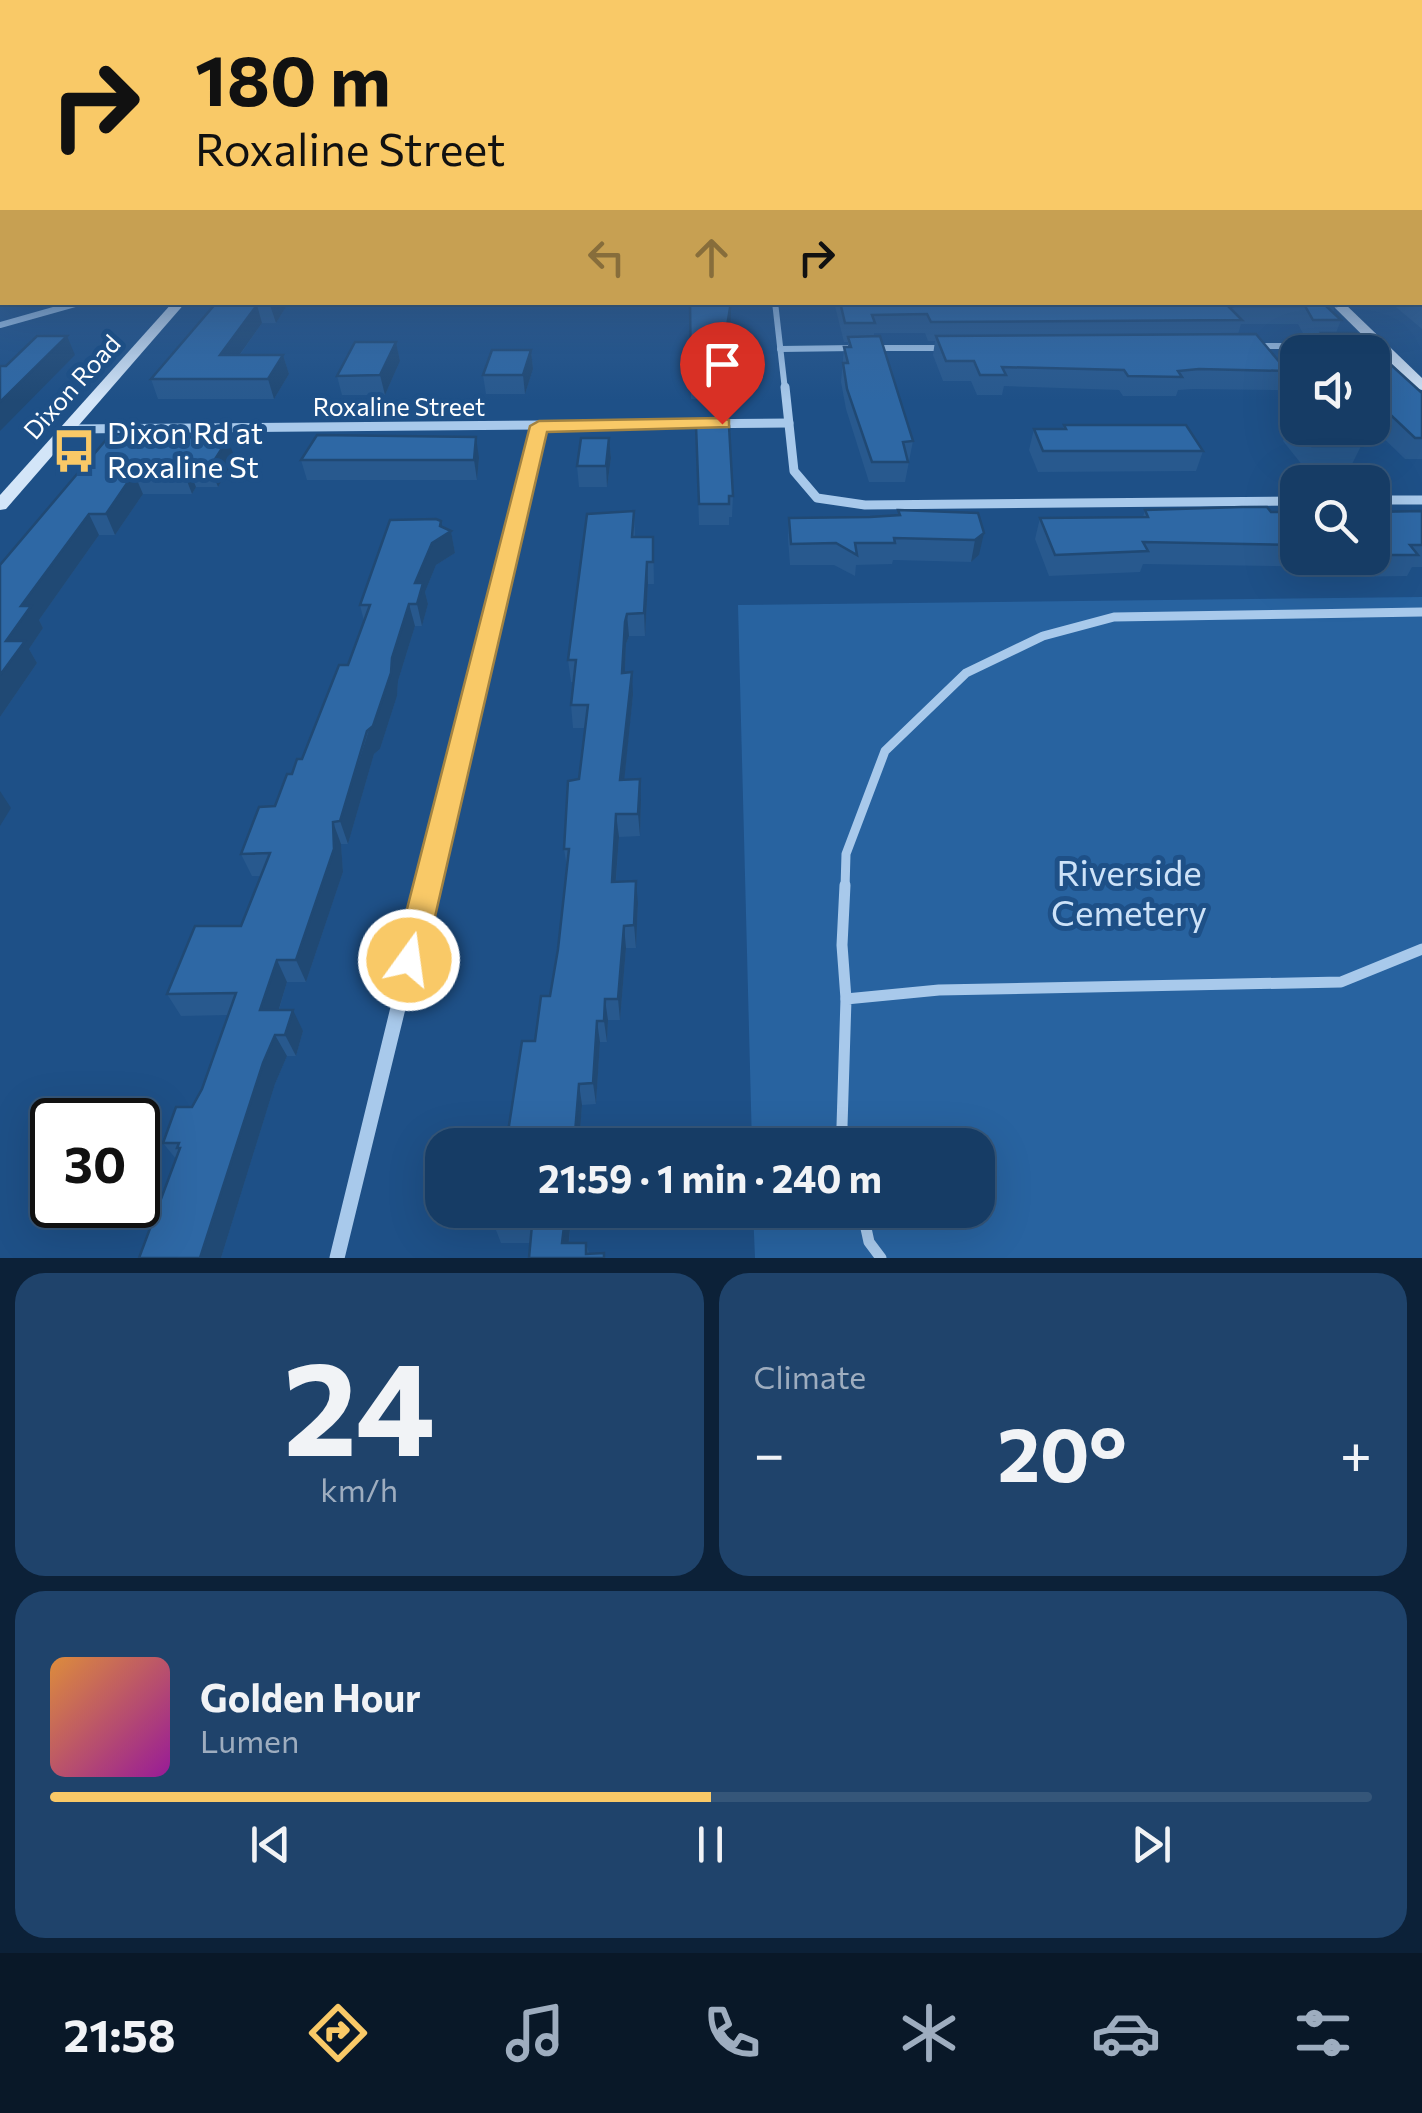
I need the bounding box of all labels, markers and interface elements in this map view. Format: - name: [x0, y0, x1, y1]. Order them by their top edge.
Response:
- text: 180 m: [195, 35, 391, 120]
- icon: right: [30, 40, 160, 170]
- text: Roxaline Street: [195, 120, 505, 175]
- icon: left: [579, 230, 634, 285]
- icon: ahead: [684, 230, 739, 285]
- icon: right: [789, 230, 844, 285]
- pin: [680, 322, 765, 425]
- street label: Dixon Road: [17, 328, 126, 445]
- map controls: [1280, 335, 1390, 575]
- button: sound: [1280, 335, 1390, 445]
- icon: arrive: [695, 337, 750, 392]
- street label: Roxaline Street: [313, 391, 485, 421]
- place label: Dixon Rd at Roxaline St: [107, 413, 263, 484]
- bus stop icon: Dixon Rd at Roxaline St: [50, 427, 98, 475]
- button: search: [1280, 465, 1390, 575]
- park label: Riverside Cemetery: [1051, 850, 1207, 933]
- position arrow: [357, 908, 461, 1012]
- speed limit sign: 30: [30, 1098, 160, 1228]
- text: 21:59 · 1 min · 240 m: [538, 1154, 882, 1201]
- text: 24: [283, 1324, 435, 1483]
- text: Climate: [754, 1356, 866, 1396]
- text: 20°: [997, 1406, 1127, 1497]
- text: −: [754, 1418, 785, 1485]
- text: +: [1340, 1418, 1372, 1485]
- text: km/h: [320, 1469, 398, 1509]
- text: Golden Hour: [200, 1673, 421, 1720]
- text: Lumen: [200, 1720, 299, 1760]
- icon: previous: [243, 1817, 298, 1872]
- icon: pause: [683, 1817, 738, 1872]
- icon: next: [1124, 1817, 1179, 1872]
- icon: directions: [303, 1998, 373, 2068]
- icon: music: [500, 1998, 570, 2068]
- icon: phone: [697, 1998, 767, 2068]
- icon: climate: [894, 1998, 964, 2068]
- icon: car: [1091, 1998, 1161, 2068]
- icon: filters: [1288, 1998, 1358, 2068]
- text: 21:58: [64, 2006, 176, 2061]

